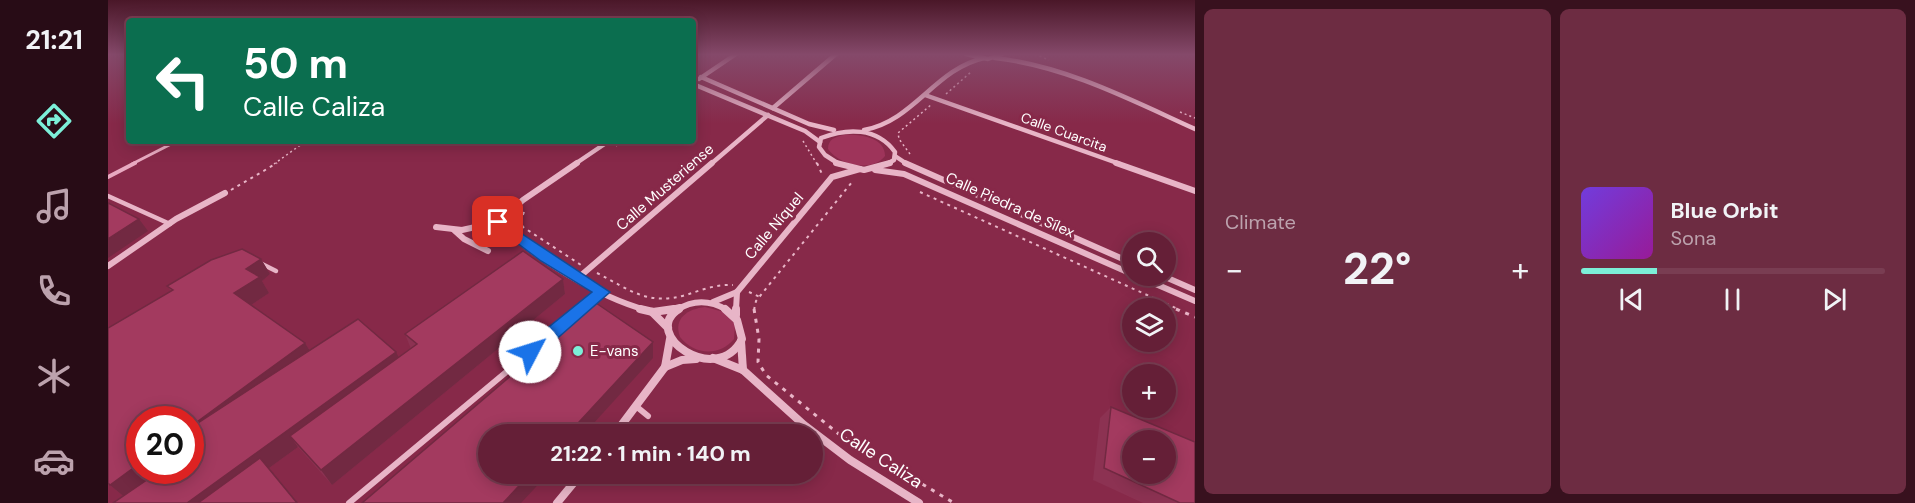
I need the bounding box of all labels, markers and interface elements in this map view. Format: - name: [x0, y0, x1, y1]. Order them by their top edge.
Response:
- text: 21:21: [25, 22, 83, 57]
- text: 50 m: [243, 36, 348, 91]
- icon: left: [144, 42, 222, 120]
- text: Calle Caliza: [243, 89, 385, 124]
- icon: directions: [33, 100, 75, 142]
- street label: Calle Cuarcita: [1018, 108, 1110, 156]
- street label: Calle Musteriense: [612, 139, 718, 235]
- street label: Calle Piedra de Sílex: [942, 168, 1078, 243]
- icon: music: [33, 185, 75, 227]
- street label: Calle Níquel: [740, 188, 808, 264]
- pin: [472, 196, 523, 247]
- text: Blue Orbit: [1671, 196, 1779, 225]
- icon: arrive: [481, 205, 514, 238]
- text: Climate: [1225, 209, 1296, 235]
- text: Sona: [1671, 225, 1716, 251]
- map controls: [1122, 232, 1176, 484]
- button: search: [1122, 232, 1176, 286]
- text: 22°: [1343, 239, 1411, 298]
- text: −: [1225, 248, 1243, 291]
- text: +: [1511, 248, 1529, 291]
- icon: phone: [33, 270, 75, 312]
- icon: previous: [1615, 283, 1648, 316]
- icon: pause: [1716, 283, 1749, 316]
- icon: next: [1818, 283, 1851, 316]
- button: layers: [1122, 298, 1176, 352]
- position arrow: [498, 320, 562, 384]
- place label: E-vans: [590, 341, 638, 361]
- marker: E-vans: [571, 344, 585, 358]
- icon: climate: [33, 355, 75, 397]
- button: +: [1122, 364, 1176, 418]
- speed limit sign: 20: [126, 406, 204, 484]
- street label: Calle Caliza: [835, 422, 927, 494]
- button: −: [1122, 430, 1176, 484]
- text: 21:22 · 1 min · 140 m: [550, 439, 751, 468]
- icon: car: [33, 440, 75, 482]

